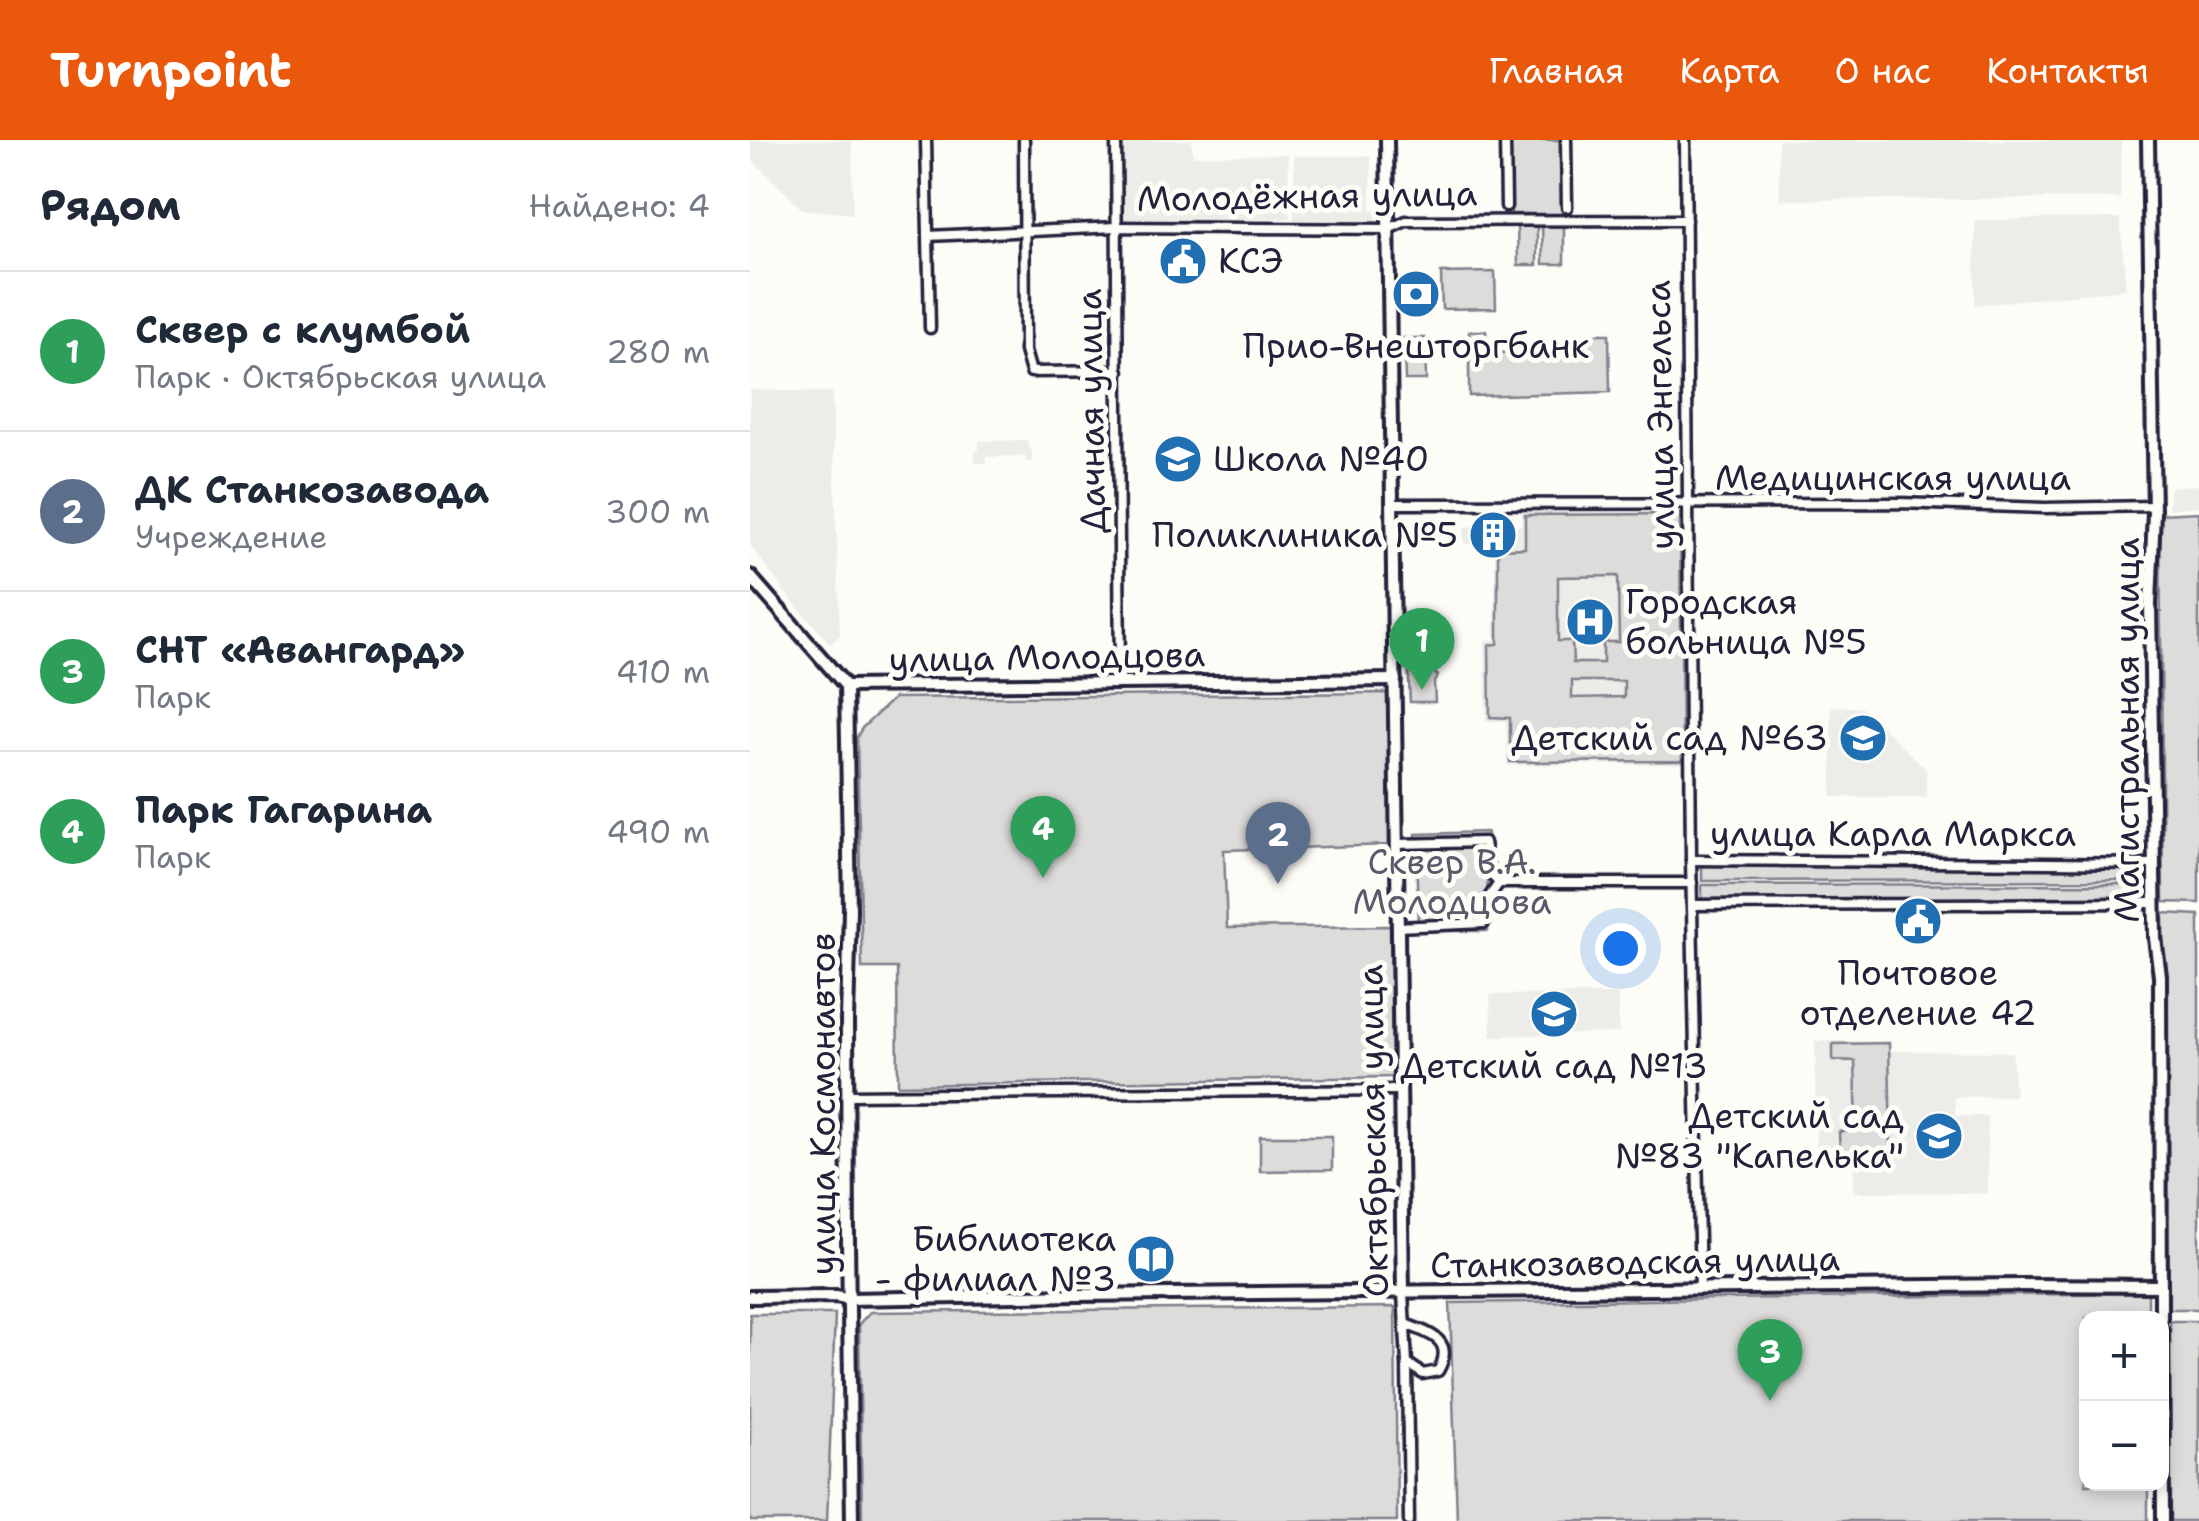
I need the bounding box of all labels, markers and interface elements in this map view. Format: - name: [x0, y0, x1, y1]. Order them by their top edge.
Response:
- text: Turnpoint: [50, 38, 292, 102]
- text: Главная: [1489, 47, 1624, 94]
- text: Карта: [1679, 47, 1780, 94]
- text: О нас: [1835, 47, 1931, 94]
- text: Контакты: [1986, 47, 2149, 94]
- street label: Молодёжная улица: [1136, 169, 1478, 222]
- text: Рядом: [40, 177, 181, 233]
- text: Найдено: 4: [529, 184, 710, 227]
- public building icon: КСЭ: [1157, 235, 1209, 287]
- place label: КСЭ: [1218, 237, 1283, 284]
- bank icon: Прио-Внешторгбанк: [1390, 268, 1442, 320]
- street label: улица Энгельса: [1634, 280, 1685, 550]
- street label: Дачная улица: [1065, 288, 1116, 534]
- text: Сквер с клумбой: [135, 304, 470, 355]
- place label: Прио-Внешторгбанк: [1243, 322, 1589, 369]
- text: 1: [65, 330, 80, 373]
- text: 280 m: [606, 330, 710, 373]
- text: Парк · Октябрьская улица: [135, 355, 546, 398]
- school or university icon: Школа №40: [1152, 433, 1204, 485]
- place label: Школа №40: [1213, 435, 1429, 482]
- street label: Медицинская улица: [1715, 454, 2071, 501]
- text: ДК Станкозавода: [135, 464, 489, 515]
- text: 2: [61, 490, 84, 533]
- text: 300 m: [605, 490, 710, 533]
- building icon: Поликлиника №5: [1467, 509, 1519, 561]
- place label: Поликлиника №5: [1152, 511, 1458, 558]
- text: Учреждение: [135, 515, 327, 558]
- street label: Магистральная улица: [2103, 537, 2150, 923]
- place label: Городская больница №5: [1625, 578, 1867, 665]
- hospital icon: Городская больница №5: [1564, 596, 1616, 648]
- pin: 1: [1390, 608, 1454, 690]
- text: СНТ «Авангард»: [135, 624, 465, 675]
- street label: улица Молодцова: [888, 630, 1206, 683]
- text: 3: [61, 650, 84, 693]
- text: 410 m: [616, 650, 710, 693]
- text: Парк: [135, 675, 211, 718]
- school or university icon: Детский сад №63: [1837, 712, 1889, 764]
- place label: Детский сад №63: [1511, 714, 1828, 761]
- text: Парк Гагарина: [135, 784, 432, 835]
- pin: 4: [1010, 796, 1076, 878]
- pin: 2: [1246, 802, 1310, 884]
- text: 4: [61, 810, 84, 853]
- text: 490 m: [606, 810, 710, 853]
- street label: улица Карла Маркса: [1710, 810, 2076, 857]
- text: Парк: [135, 835, 211, 878]
- park label: Сквер В.А. Молодцова: [1353, 838, 1552, 925]
- public building icon: Почтовое отделение 42: [1892, 895, 1944, 947]
- your location: [1595, 923, 1646, 974]
- street label: улица Космонавтов: [799, 933, 846, 1275]
- place label: Почтовое отделение 42: [1799, 949, 2037, 1036]
- street label: Октябрьская улица: [1346, 964, 1399, 1298]
- school or university icon: Детский сад №13: [1528, 988, 1580, 1040]
- place label: Детский сад №13: [1400, 1042, 1708, 1089]
- place label: Детский сад №83 "Капелька": [1615, 1092, 1904, 1179]
- school or university icon: Детский сад №83 "Капелька": [1913, 1110, 1965, 1162]
- place label: Библиотека - филиал №3: [875, 1215, 1116, 1302]
- library icon: Библиотека - филиал №3: [1125, 1233, 1177, 1285]
- street label: Станкозаводская улица: [1430, 1234, 1841, 1289]
- map controls: [2079, 1311, 2169, 1491]
- button: +: [2079, 1311, 2169, 1401]
- pin: 3: [1738, 1318, 1802, 1401]
- button: −: [2079, 1401, 2169, 1491]

